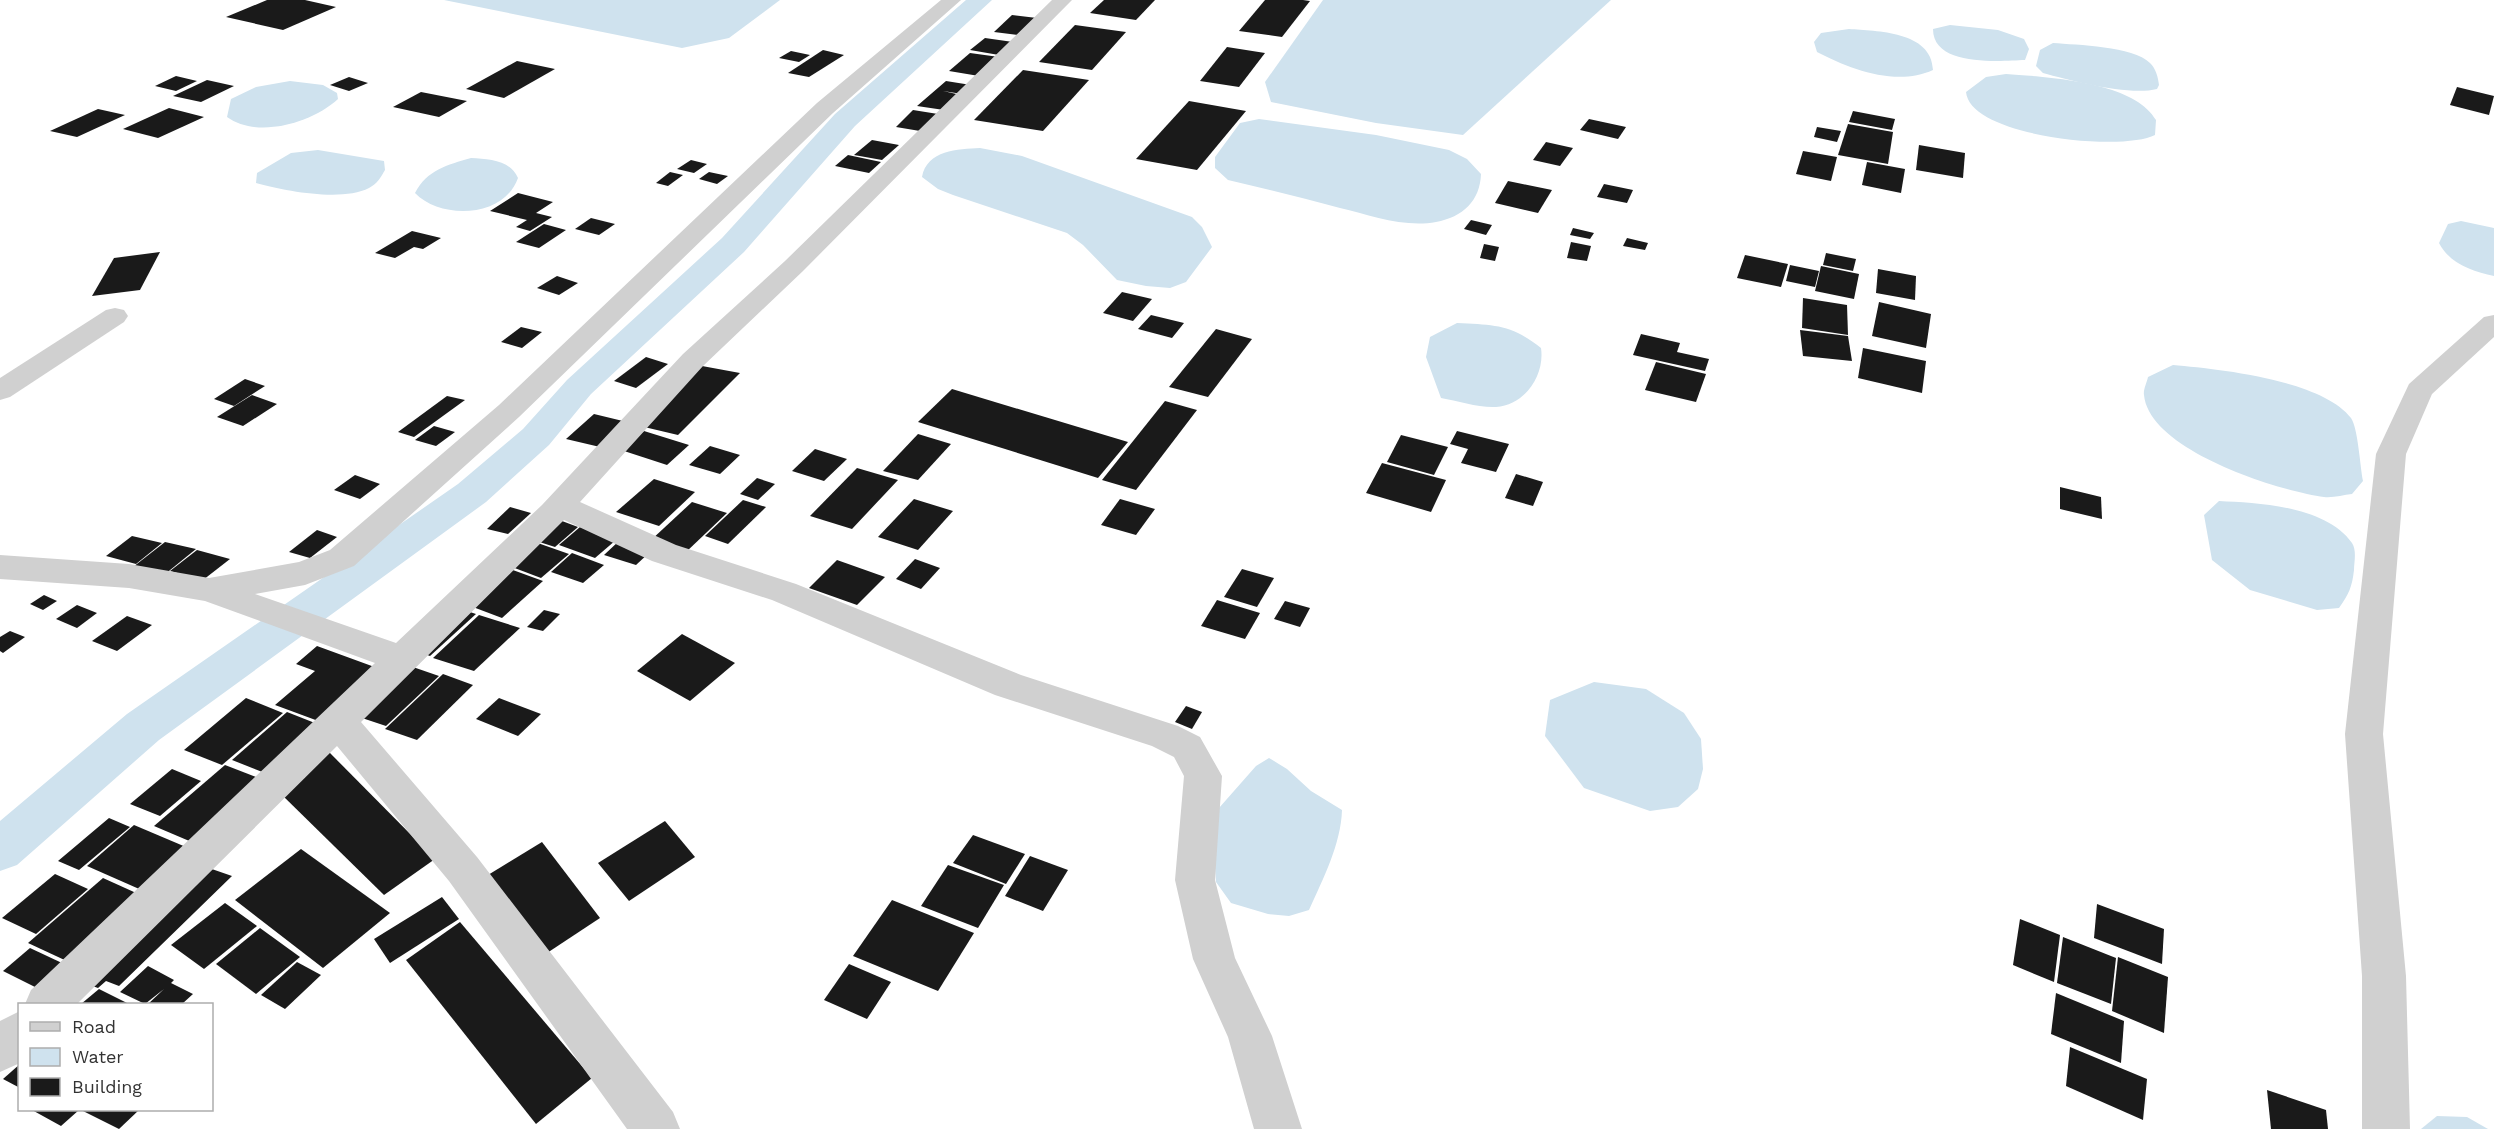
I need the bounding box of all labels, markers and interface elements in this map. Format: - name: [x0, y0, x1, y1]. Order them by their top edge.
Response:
- legend: [18, 1003, 213, 1111]
- text: Road: [72, 1016, 116, 1037]
- text: Water: [72, 1046, 124, 1067]
- text: Building: [72, 1076, 142, 1097]

